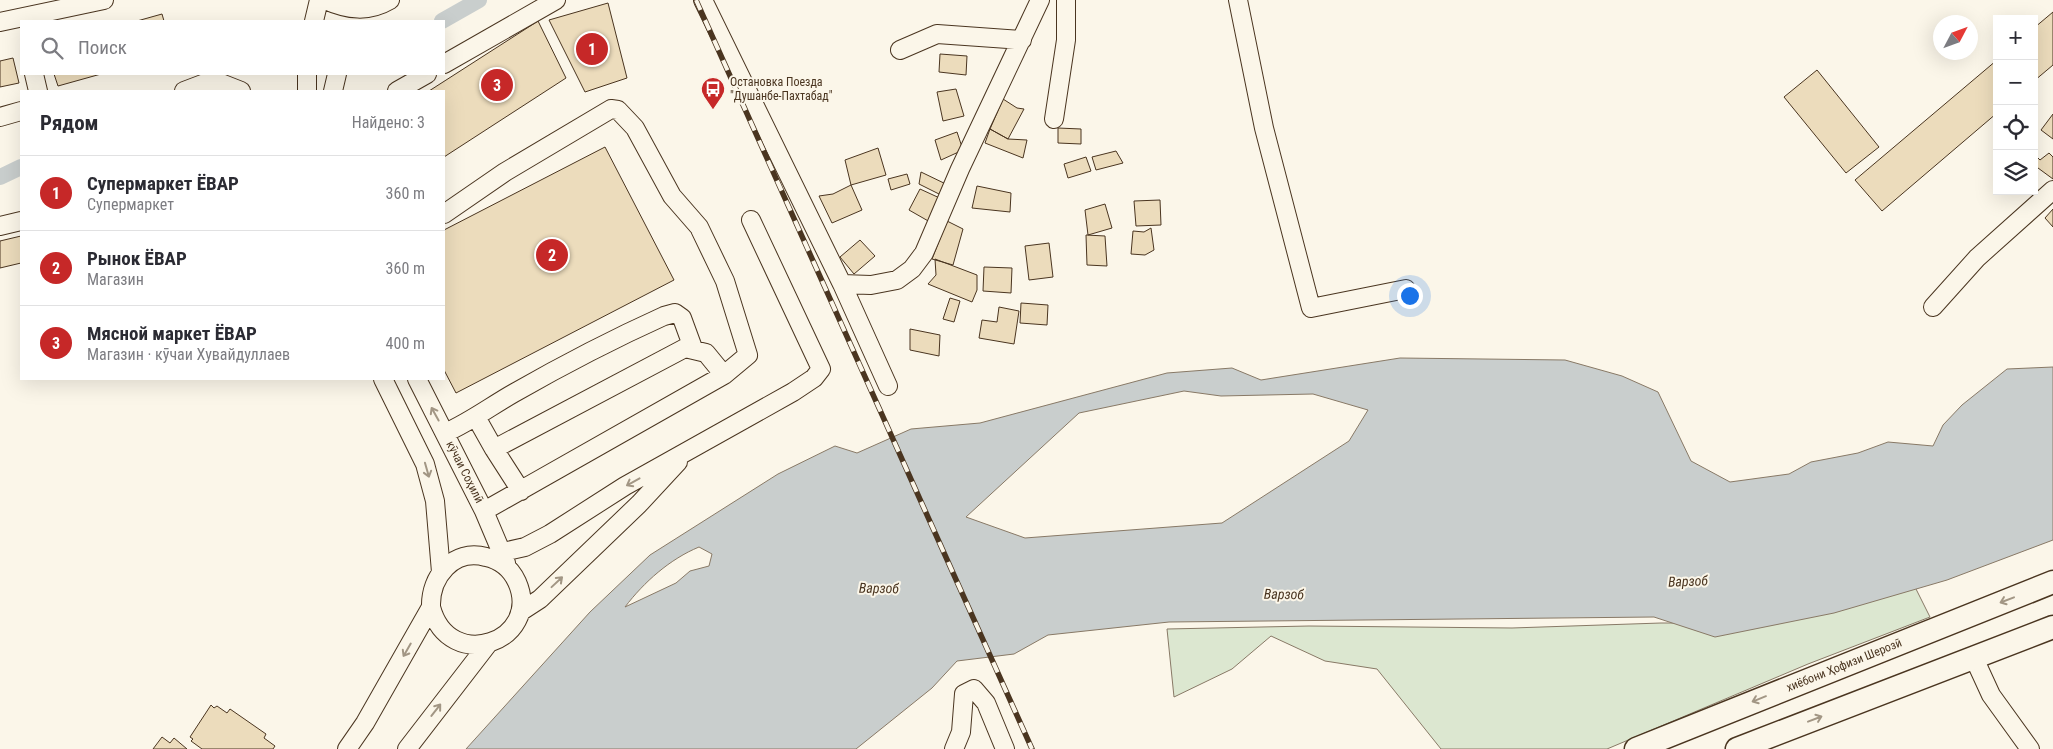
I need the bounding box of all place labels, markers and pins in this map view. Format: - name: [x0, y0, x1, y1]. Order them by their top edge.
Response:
- pin: 1: [576, 30, 608, 68]
- pin: 3: [481, 66, 513, 104]
- place label: Остановка Поезда "Душанбе-Пахтабад": [730, 75, 833, 103]
- bus stop icon: Остановка Поезда "Душанбе-Пахтабад": [700, 76, 726, 110]
- pin: 2: [536, 236, 568, 274]

